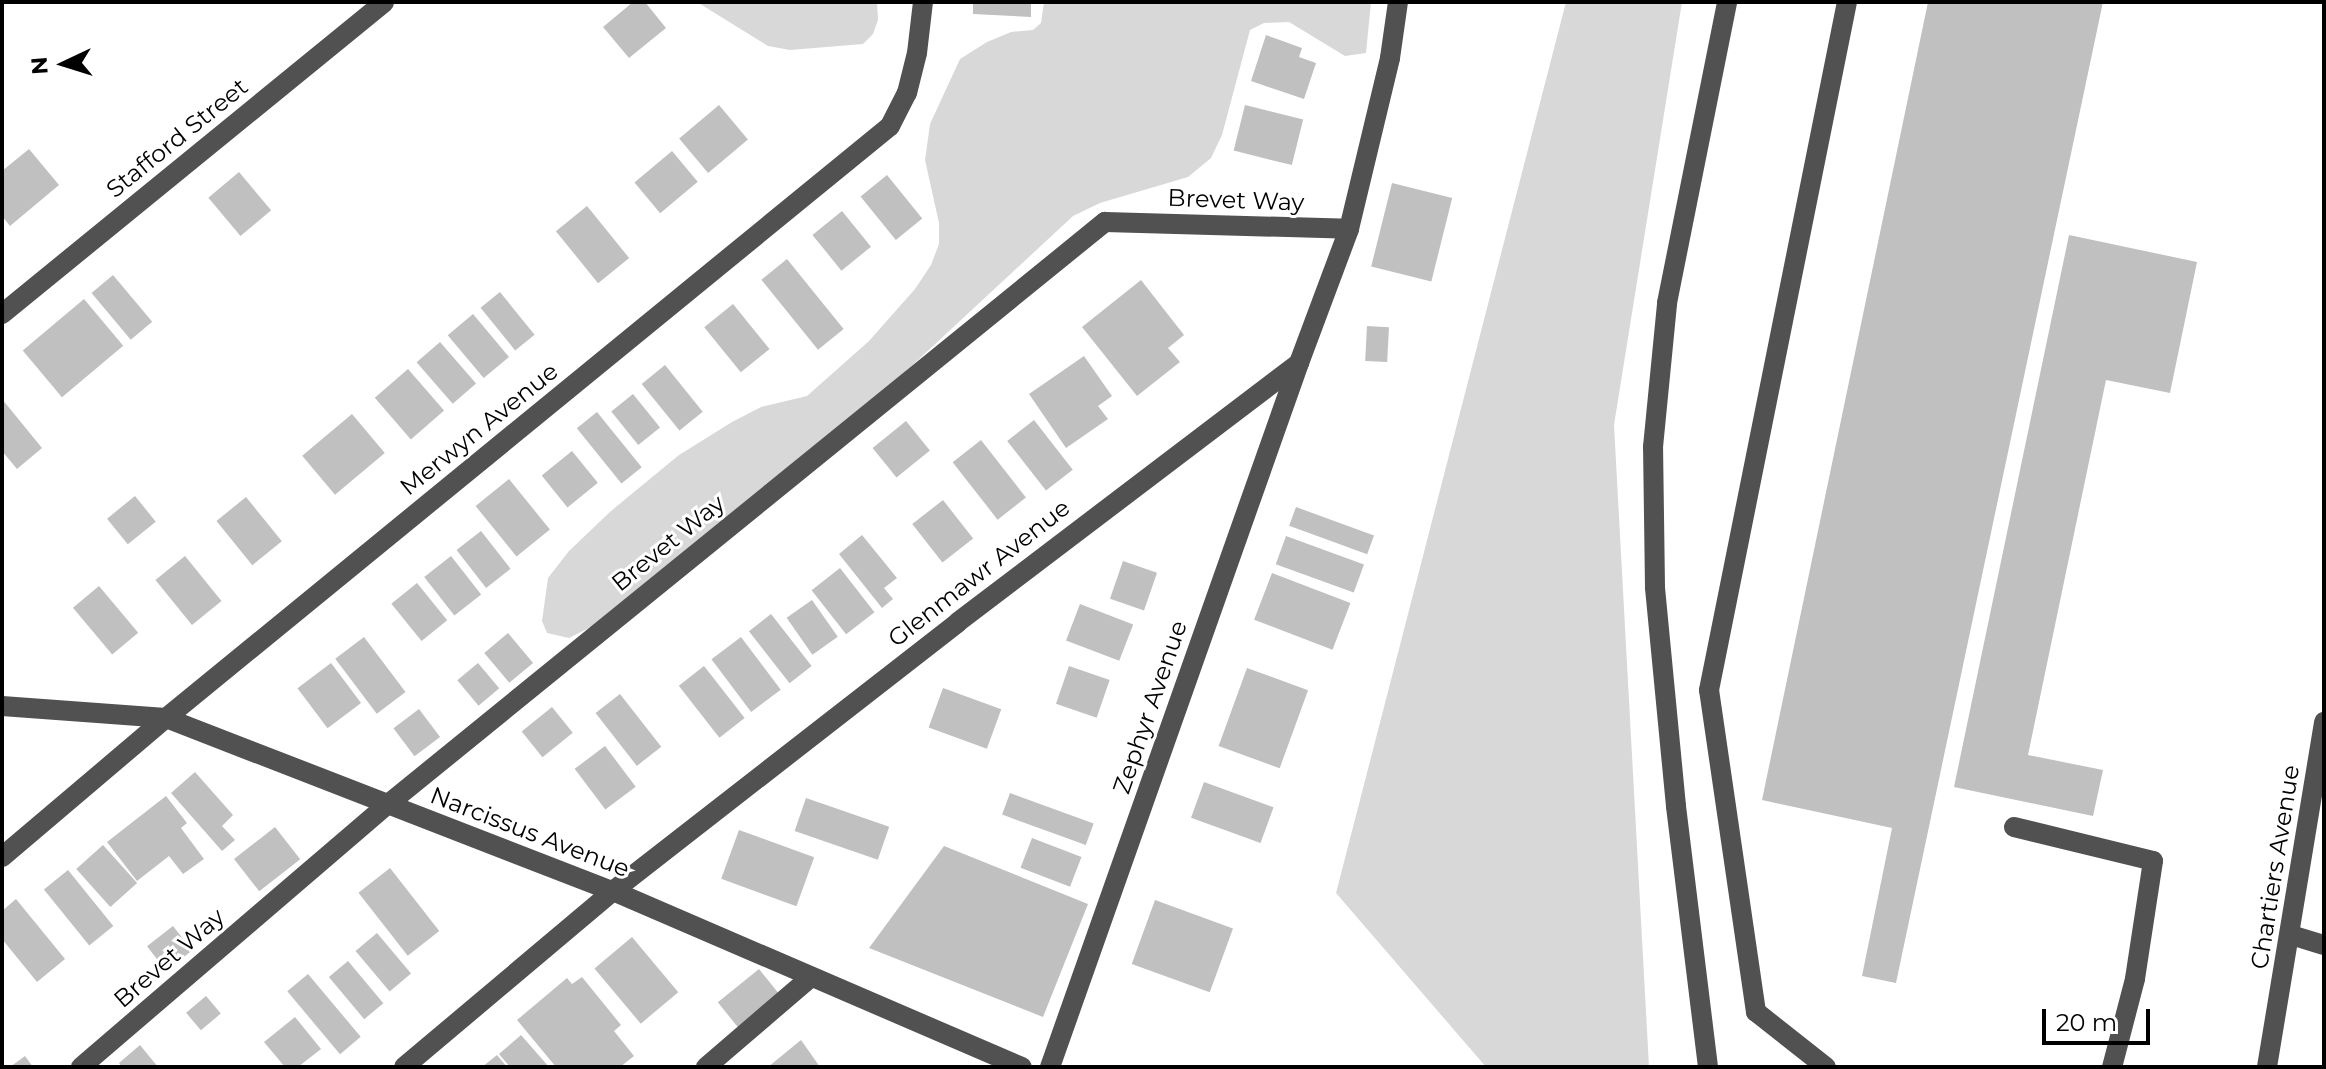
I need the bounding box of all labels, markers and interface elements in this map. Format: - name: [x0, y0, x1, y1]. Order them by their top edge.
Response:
- north arrow: [24, 24, 104, 104]
- text: N: [25, 56, 54, 76]
- street label: Stafford Street: [100, 72, 254, 204]
- street label: Brevet Way: [1167, 183, 1305, 217]
- street label: Merwyn Avenue: [394, 357, 564, 501]
- street label: Brevet Way: [606, 489, 730, 597]
- street label: Glenmawr Avenue: [882, 493, 1076, 653]
- street label: Zephyr Avenue: [1107, 617, 1193, 797]
- street label: Chartiers Avenue: [2245, 763, 2305, 971]
- street label: Narcissus Avenue: [426, 781, 634, 883]
- street label: Brevet Way: [108, 902, 230, 1014]
- scale bar: [2046, 993, 2154, 1043]
- text: 20 m: [2056, 1008, 2117, 1037]

